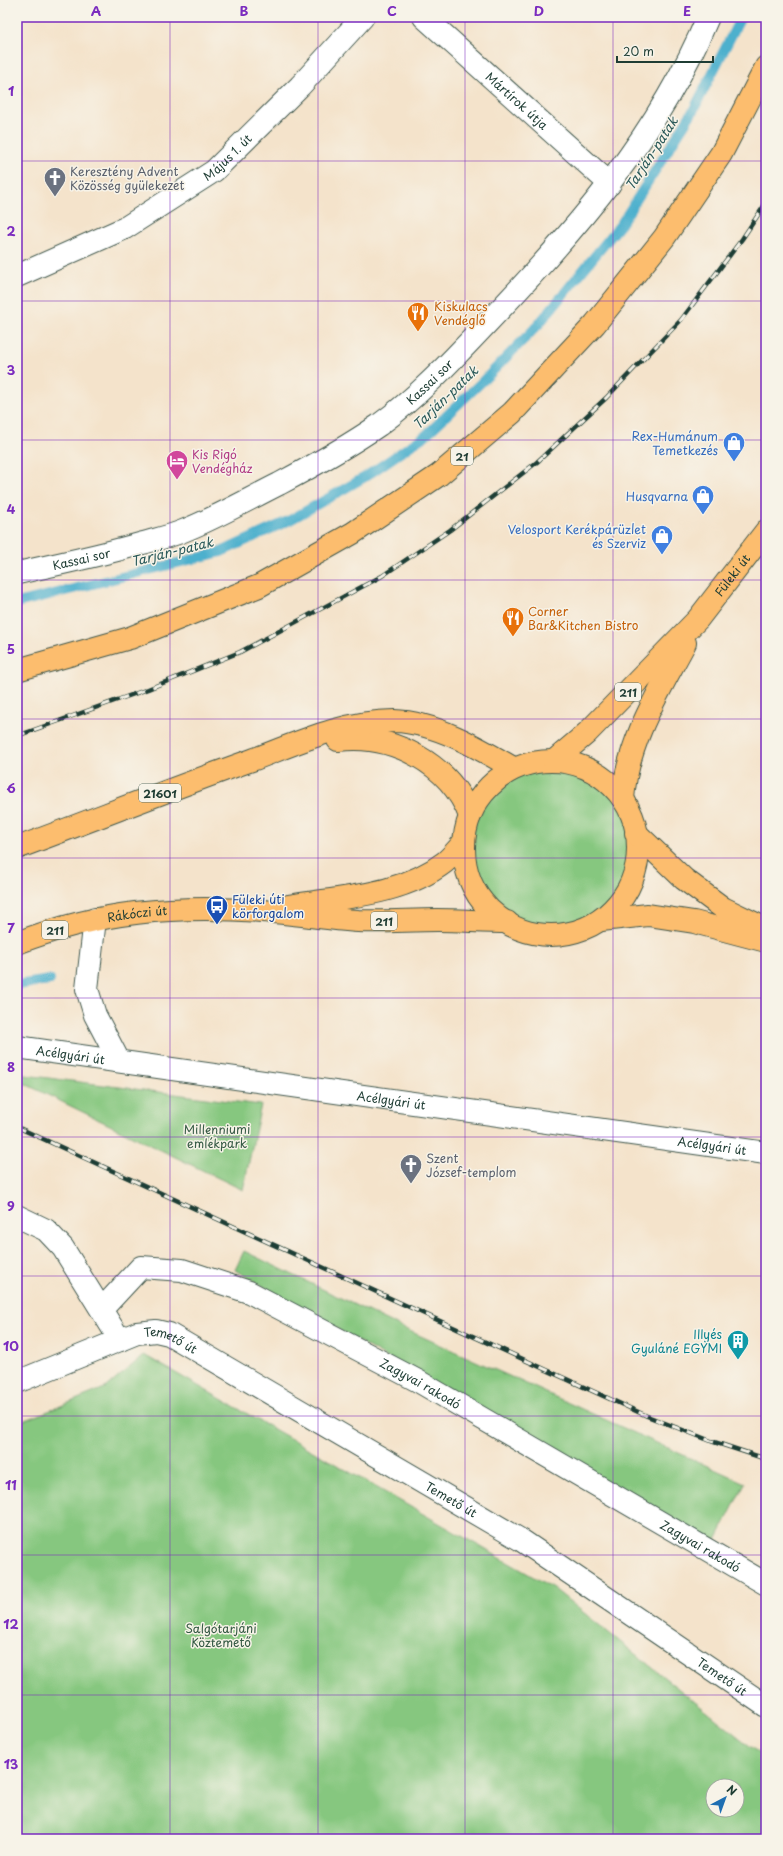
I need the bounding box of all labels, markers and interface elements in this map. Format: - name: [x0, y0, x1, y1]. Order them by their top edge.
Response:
- text: A: [91, 1, 101, 20]
- text: B: [240, 1, 249, 20]
- text: C: [387, 1, 397, 20]
- text: D: [534, 1, 544, 20]
- text: E: [683, 1, 691, 20]
- scale bar: [617, 38, 713, 64]
- text: 20 m: [623, 42, 654, 60]
- street label: Mártírok útja: [482, 68, 553, 134]
- text: 1: [8, 81, 14, 100]
- water label: Tarján-patak: [620, 112, 683, 194]
- street label: Május 1. út: [199, 130, 256, 185]
- place label: Keresztény Advent Közösség gyülekezet: [70, 162, 184, 194]
- church icon: Keresztény Advent Közösség gyülekezet: [42, 165, 68, 198]
- text: 2: [6, 221, 16, 240]
- place label: Kiskulacs Vendéglő: [434, 297, 488, 329]
- restaurant icon: Kiskulacs Vendéglő: [405, 300, 431, 333]
- street label: Kassai sor: [402, 355, 457, 409]
- text: 3: [7, 360, 16, 379]
- water label: Tarján-patak: [408, 360, 483, 433]
- place label: Rex-Humánum Temetkezés: [631, 427, 718, 459]
- shop icon: Rex-Humánum Temetkezés: [721, 430, 747, 463]
- place label: Kis Rigó Vendégház: [192, 445, 253, 477]
- road number: 21: [451, 447, 473, 465]
- hotel icon: Kis Rigó Vendégház: [164, 448, 190, 481]
- shop icon: Husqvarna: [690, 483, 716, 516]
- place label: Husqvarna: [626, 487, 688, 505]
- text: 4: [7, 499, 16, 518]
- place label: Velosport Kerékpárüzlet és Szerviz: [508, 520, 646, 552]
- shop icon: Velosport Kerékpárüzlet és Szerviz: [649, 523, 675, 556]
- water label: Tarján-patak: [129, 531, 216, 570]
- street label: Kassai sor: [51, 543, 112, 574]
- street label: Füleki út: [710, 550, 754, 600]
- place label: Corner Bar&Kitchen Bistro: [528, 602, 639, 634]
- restaurant icon: Corner Bar&Kitchen Bistro: [500, 605, 526, 638]
- text: 5: [7, 639, 15, 658]
- road number: 211: [615, 683, 641, 701]
- text: 6: [6, 778, 16, 797]
- road number: 21601: [139, 784, 181, 802]
- place label: Füleki úti körforgalom: [232, 890, 304, 922]
- bus stop icon: Füleki úti körforgalom: [204, 893, 230, 926]
- street label: Rákóczi út: [106, 901, 168, 926]
- road number: 211: [371, 912, 397, 930]
- text: 7: [7, 918, 15, 937]
- road number: 211: [42, 921, 68, 939]
- street label: Acélgyári út: [35, 1041, 106, 1068]
- text: 8: [7, 1057, 15, 1076]
- street label: Acélgyári út: [356, 1086, 427, 1114]
- park label: Millenniumi emlékpark: [184, 1120, 250, 1152]
- street label: Acélgyári út: [677, 1132, 748, 1159]
- place label: Szent József-templom: [426, 1149, 516, 1181]
- church icon: Szent József-templom: [398, 1152, 424, 1185]
- text: 9: [7, 1196, 15, 1215]
- street label: Temető út: [143, 1322, 201, 1358]
- place label: Illyés Gyuláné EGYMI: [631, 1325, 723, 1357]
- building icon: Illyés Gyuláné EGYMI: [725, 1328, 751, 1361]
- text: 10: [3, 1336, 19, 1355]
- street label: Zagyvai rakodó: [377, 1353, 464, 1413]
- text: 11: [5, 1475, 17, 1494]
- street label: Temető út: [422, 1477, 481, 1521]
- street label: Zagyvai rakodó: [657, 1515, 744, 1576]
- text: 12: [3, 1614, 19, 1633]
- park label: Salgótarjáni Köztemető: [185, 1619, 257, 1651]
- street label: Temető út: [693, 1653, 751, 1700]
- text: 13: [4, 1754, 19, 1773]
- north arrow: [705, 1778, 745, 1818]
- text: N: [723, 1781, 741, 1800]

